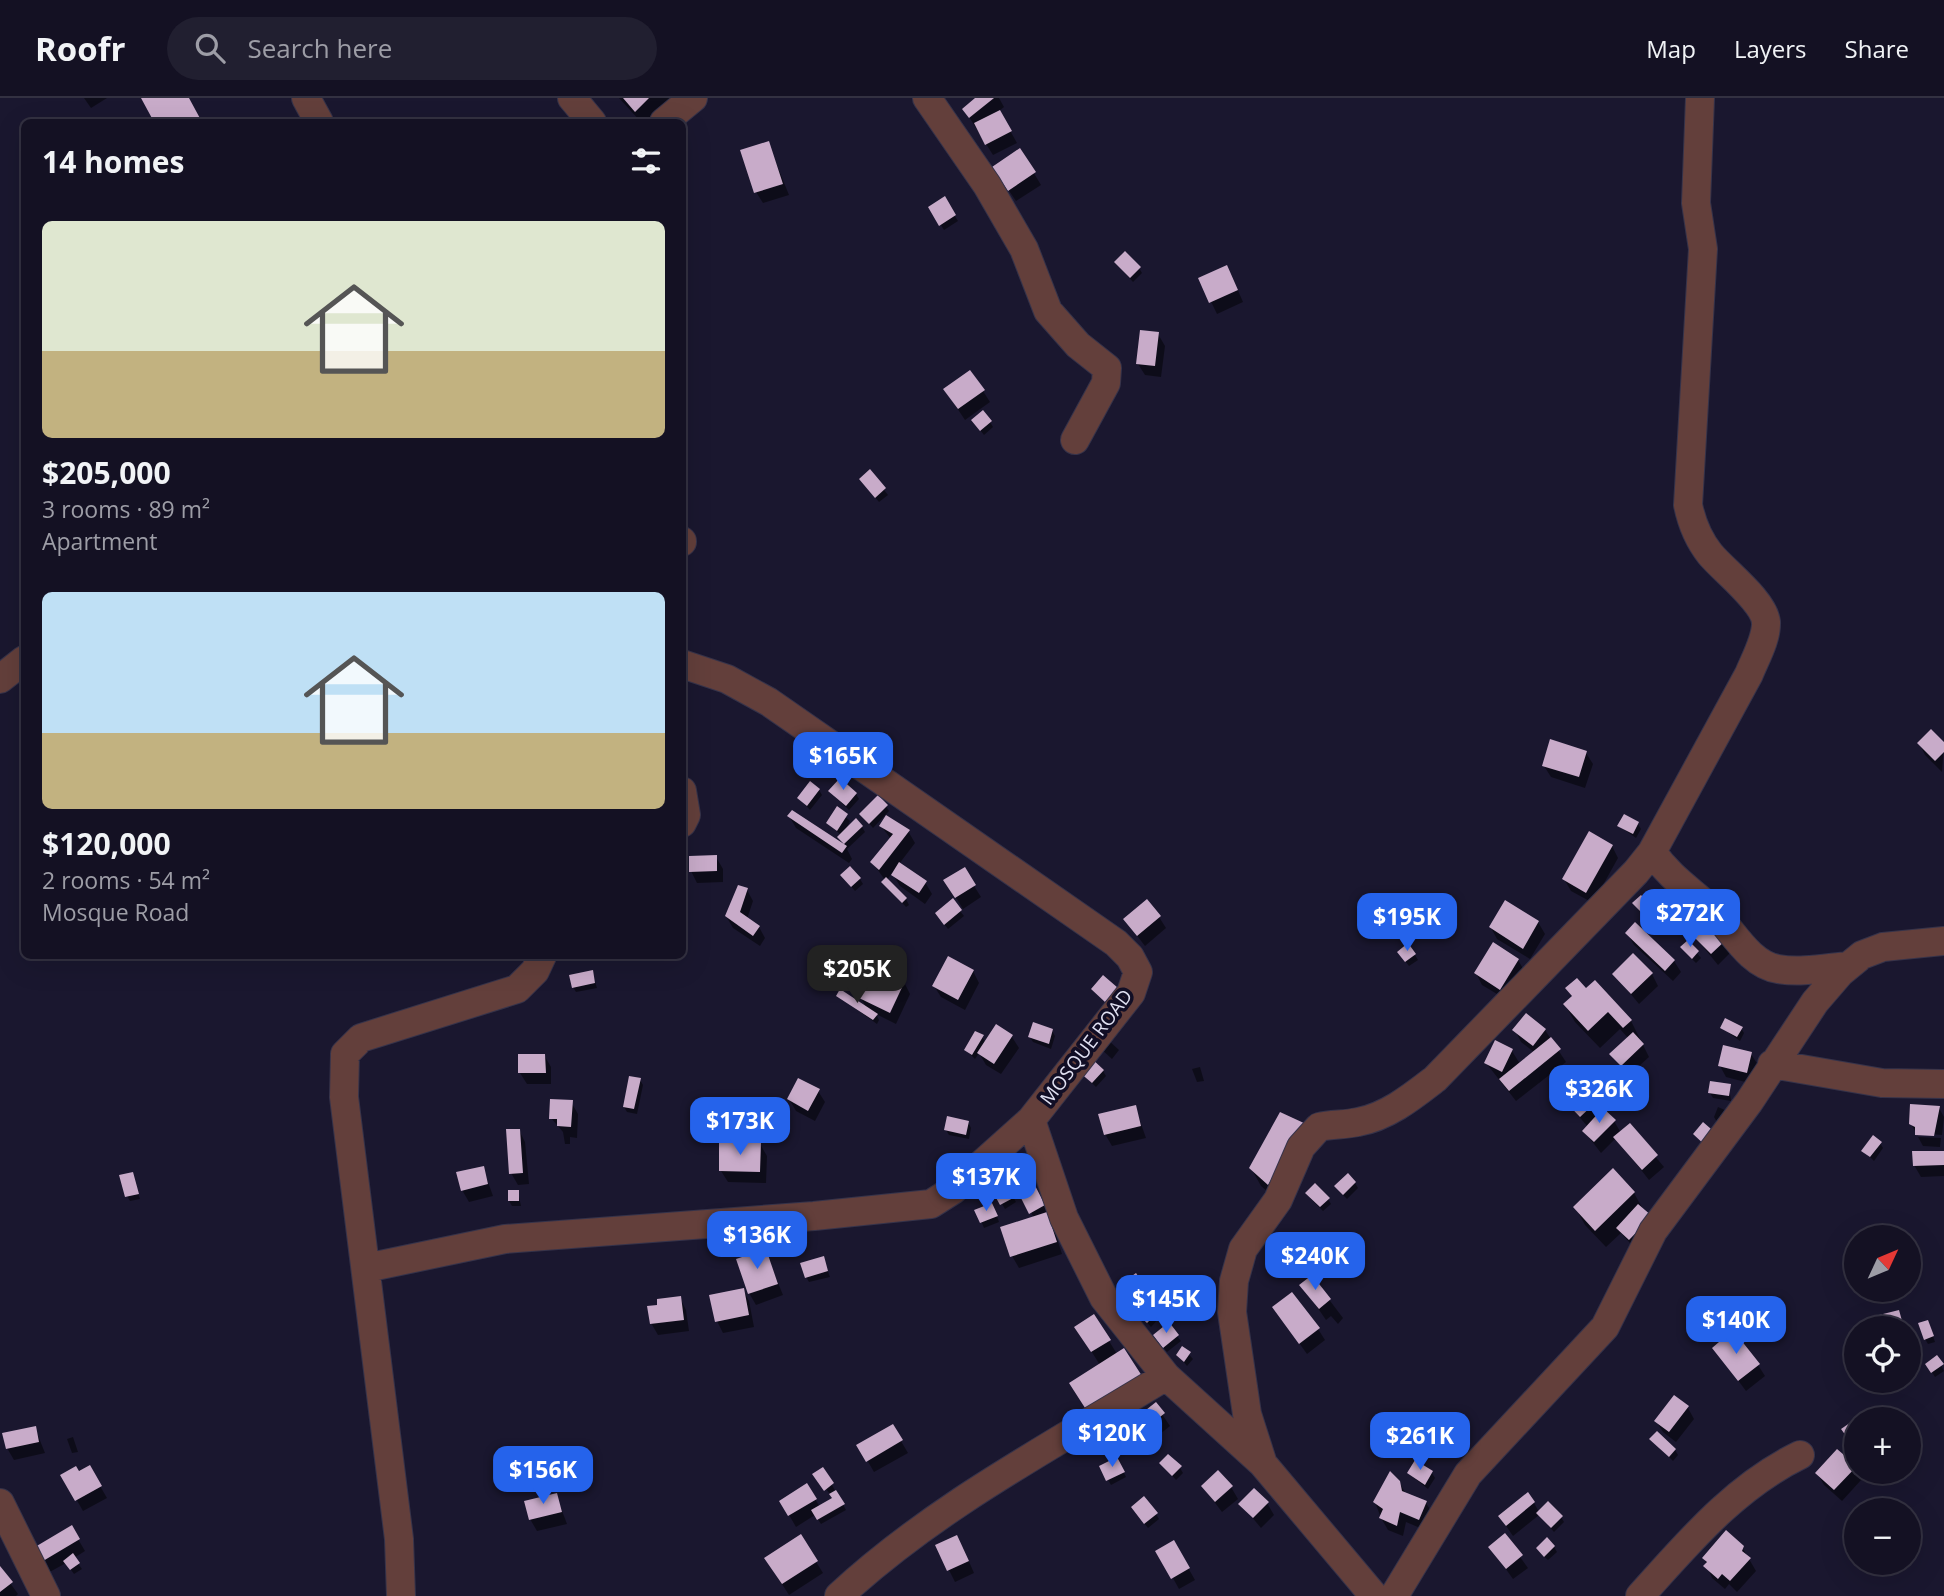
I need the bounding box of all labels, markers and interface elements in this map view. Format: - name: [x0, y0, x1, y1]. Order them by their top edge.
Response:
- search box: [167, 17, 657, 80]
- text: Roofr: [35, 26, 125, 71]
- icon: search: [191, 29, 229, 67]
- text: Search here: [247, 30, 392, 66]
- text: Map: [1646, 32, 1696, 65]
- text: Layers: [1734, 32, 1807, 65]
- text: Share: [1845, 32, 1909, 65]
- text: 14 homes: [42, 141, 185, 182]
- icon: filters: [627, 142, 665, 180]
- icon: home: [291, 266, 417, 392]
- text: $205,000: [42, 452, 171, 493]
- text: 3 rooms · 89 m²: [42, 493, 210, 525]
- text: Apartment: [42, 525, 158, 557]
- icon: home: [291, 637, 417, 763]
- pin: $165K: [794, 732, 892, 792]
- text: $165K: [809, 739, 877, 771]
- text: $120,000: [42, 823, 171, 864]
- text: 2 rooms · 54 m²: [42, 864, 210, 896]
- pin: $272K: [1641, 890, 1739, 949]
- pin: $195K: [1358, 894, 1456, 953]
- text: Mosque Road: [42, 896, 189, 928]
- text: $272K: [1656, 896, 1724, 928]
- text: $195K: [1373, 900, 1441, 932]
- pin: $205K: [808, 946, 906, 1005]
- text: $205K: [823, 952, 891, 984]
- street label: MOSQUE ROAD: [1034, 984, 1138, 1110]
- pin: $326K: [1550, 1066, 1648, 1125]
- text: $326K: [1565, 1072, 1633, 1104]
- pin: $173K: [691, 1098, 789, 1157]
- text: $173K: [706, 1104, 774, 1136]
- pin: $137K: [937, 1154, 1035, 1213]
- text: $137K: [952, 1160, 1020, 1192]
- pin: $136K: [708, 1212, 806, 1271]
- text: $136K: [723, 1218, 791, 1250]
- north arrow: [1844, 1225, 1922, 1302]
- map controls: [1844, 1225, 1921, 1575]
- pin: $240K: [1266, 1232, 1364, 1292]
- text: $240K: [1281, 1239, 1349, 1271]
- pin: $145K: [1117, 1276, 1215, 1335]
- text: $145K: [1132, 1282, 1200, 1314]
- pin: $140K: [1687, 1296, 1785, 1356]
- text: $140K: [1702, 1303, 1770, 1335]
- button: locate: [1844, 1316, 1921, 1393]
- button: +: [1844, 1407, 1921, 1484]
- pin: $120K: [1063, 1410, 1161, 1469]
- pin: $261K: [1371, 1412, 1469, 1472]
- text: $120K: [1078, 1416, 1146, 1448]
- text: $261K: [1386, 1419, 1454, 1451]
- pin: $156K: [494, 1446, 592, 1506]
- text: $156K: [509, 1453, 577, 1485]
- button: −: [1844, 1498, 1921, 1575]

